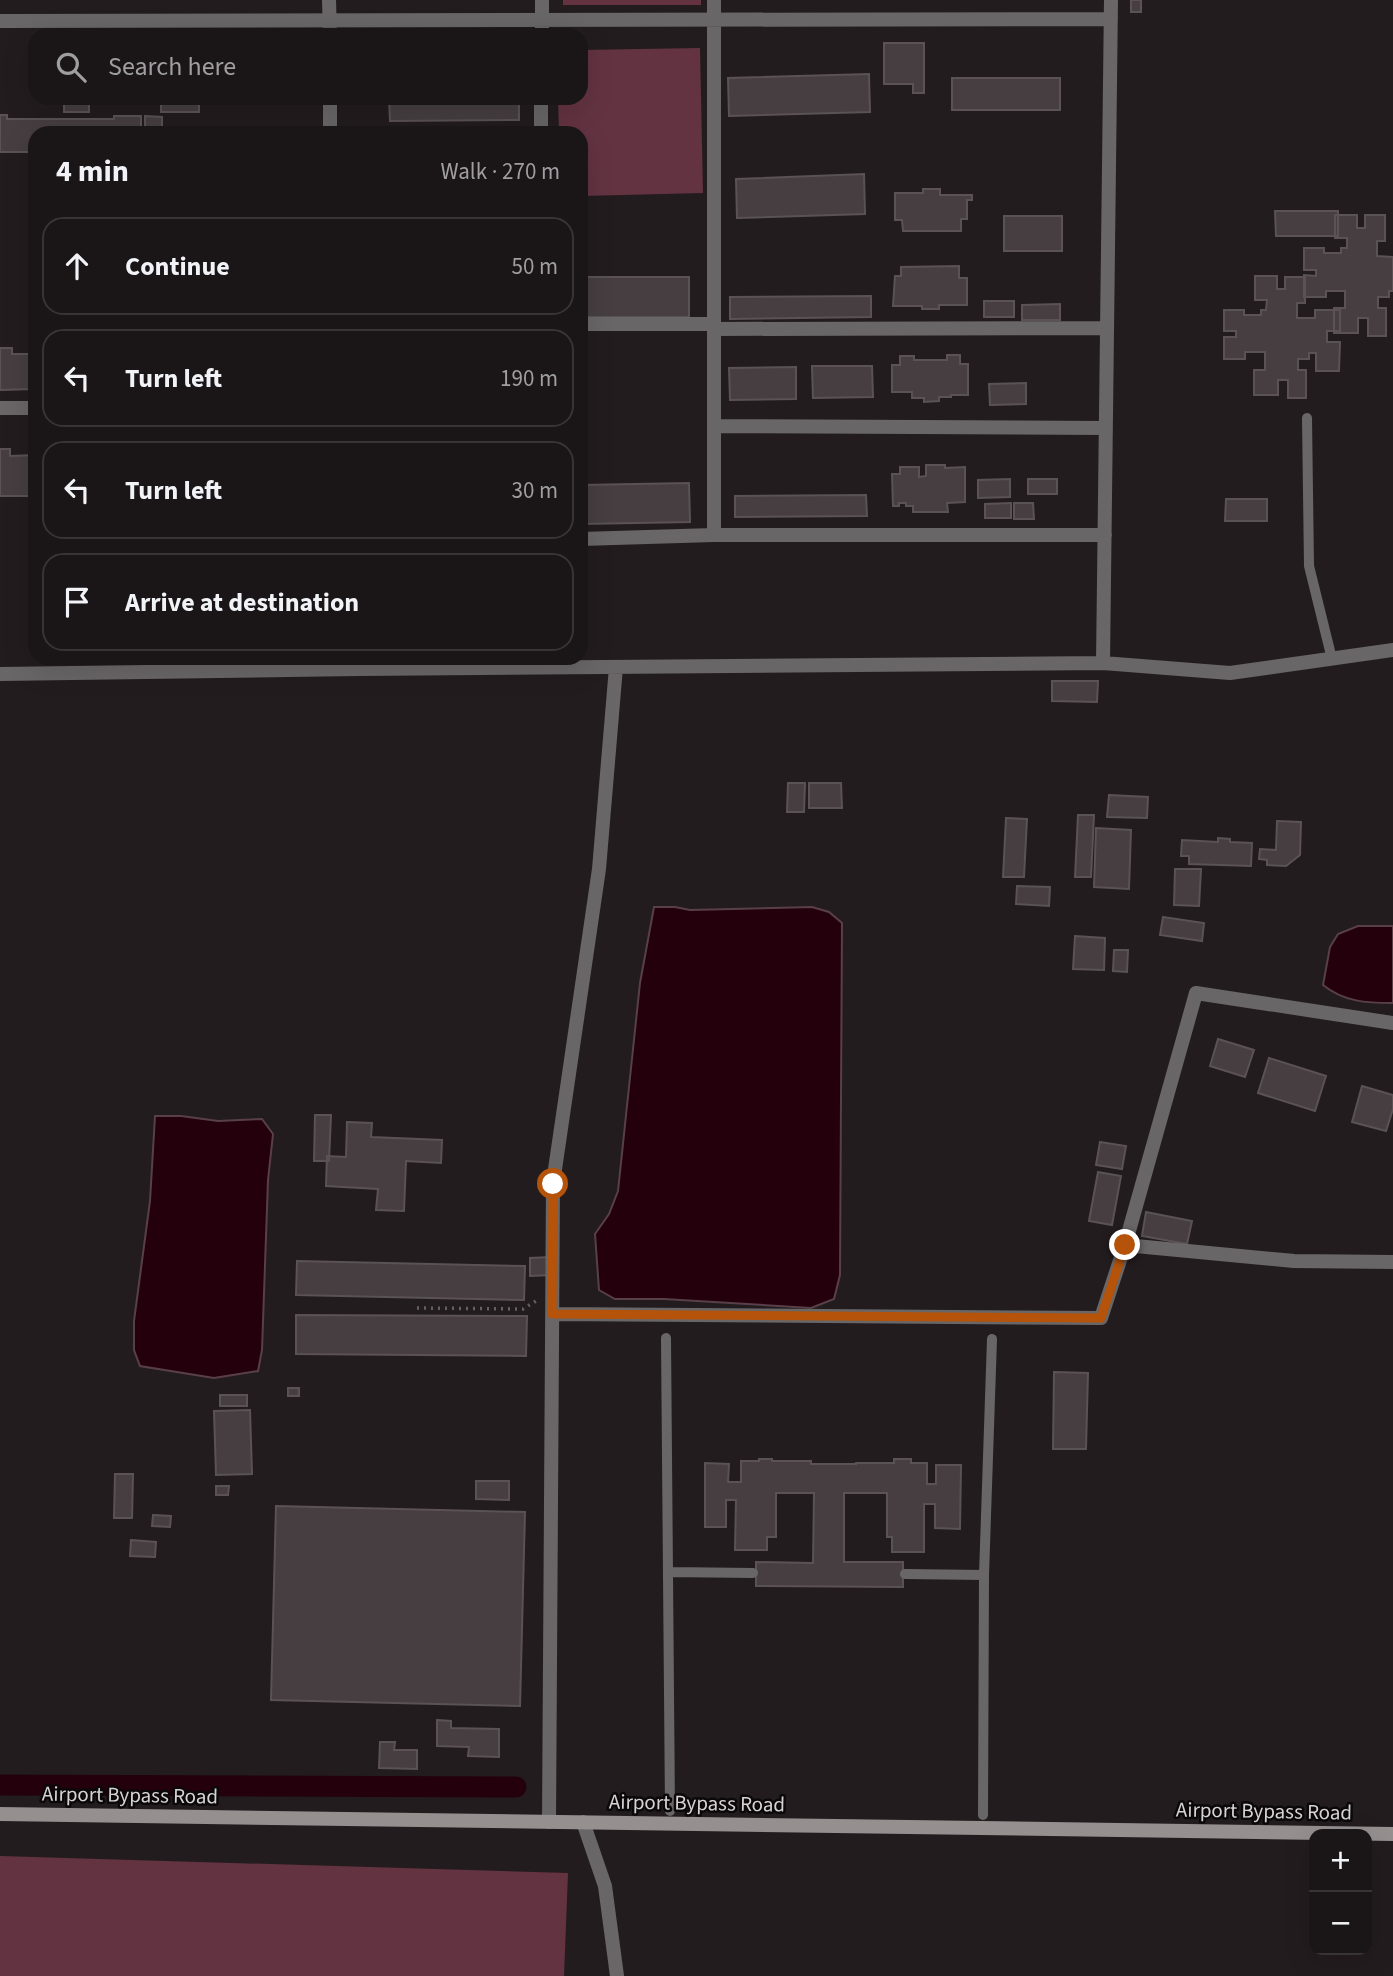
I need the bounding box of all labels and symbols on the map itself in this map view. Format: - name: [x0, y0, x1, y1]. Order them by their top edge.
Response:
- route start: [537, 1168, 568, 1199]
- route end: [1109, 1229, 1140, 1260]
- street label: Airport Bypass Road: [42, 1778, 218, 1812]
- street label: Airport Bypass Road: [609, 1786, 785, 1820]
- street label: Airport Bypass Road: [1176, 1794, 1352, 1828]

